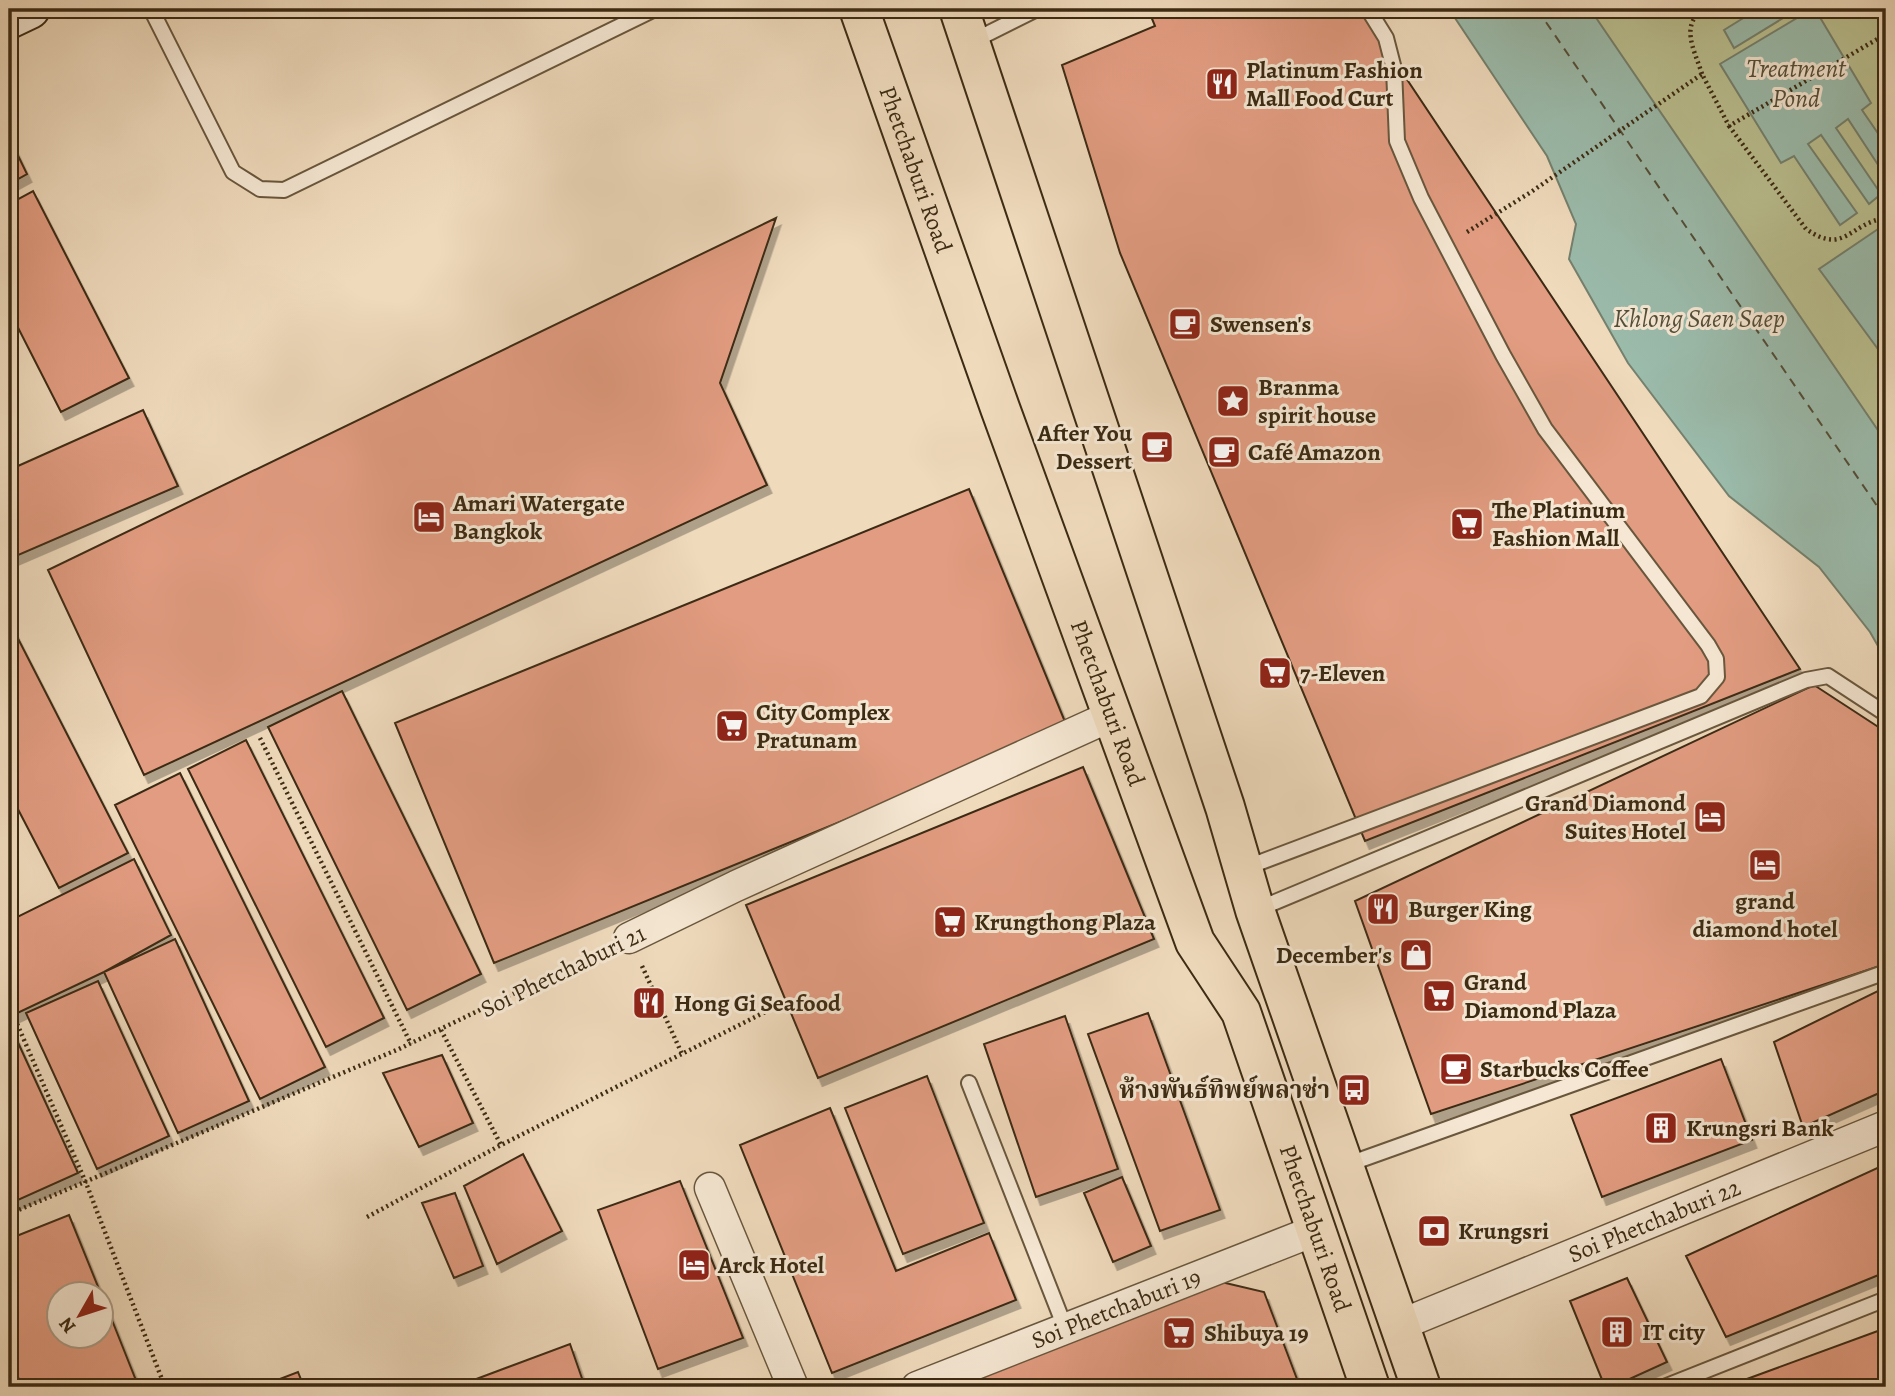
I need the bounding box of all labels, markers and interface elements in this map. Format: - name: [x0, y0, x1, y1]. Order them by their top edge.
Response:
- water label: Treatment Pond: [1746, 51, 1847, 116]
- place label: Platinum Fashion Mall Food Curt: [1246, 54, 1423, 114]
- restaurant icon: Platinum Fashion Mall Food Curt: [1203, 65, 1241, 103]
- street label: Phetchaburi Road: [871, 82, 960, 257]
- water label: Khlong Saen Saep: [1613, 301, 1785, 336]
- cafe icon: Swensen's: [1166, 305, 1204, 343]
- place label: Swensen's: [1210, 308, 1311, 340]
- place label: Branma spirit house: [1258, 371, 1376, 431]
- place icon: Branma spirit house: [1214, 382, 1252, 420]
- place label: After You Dessert: [1036, 417, 1133, 477]
- cafe icon: After You Dessert: [1138, 428, 1176, 466]
- cafe icon: Café Amazon: [1205, 433, 1243, 471]
- place label: Café Amazon: [1248, 436, 1381, 468]
- place label: Amari Watergate Bangkok: [452, 487, 625, 547]
- place label: The Platinum Fashion Mall: [1492, 494, 1625, 554]
- hotel icon: Amari Watergate Bangkok: [410, 498, 448, 536]
- supermarket icon: The Platinum Fashion Mall: [1448, 505, 1486, 543]
- street label: Phetchaburi Road: [1063, 615, 1153, 791]
- supermarket icon: 7-Eleven: [1256, 654, 1294, 692]
- place label: 7-Eleven: [1300, 657, 1386, 689]
- place label: City Complex Pratunam: [756, 696, 890, 756]
- supermarket icon: City Complex Pratunam: [713, 707, 751, 745]
- place label: Grand Diamond Suites Hotel: [1525, 787, 1687, 847]
- hotel icon: Grand Diamond Suites Hotel: [1691, 798, 1729, 836]
- hotel icon: grand diamond hotel: [1746, 846, 1784, 884]
- place label: grand diamond hotel: [1692, 885, 1838, 945]
- restaurant icon: Burger King: [1364, 890, 1402, 928]
- place label: Burger King: [1408, 893, 1532, 925]
- supermarket icon: Krungthong Plaza: [931, 903, 969, 941]
- place label: Krungthong Plaza: [974, 906, 1156, 938]
- street label: Soi Phetchaburi 21: [475, 917, 651, 1025]
- shop icon: December's: [1397, 936, 1435, 974]
- place label: December's: [1276, 939, 1392, 971]
- place label: Grand Diamond Plaza: [1464, 966, 1617, 1026]
- supermarket icon: Grand Diamond Plaza: [1420, 977, 1458, 1015]
- restaurant icon: Hong Gi Seafood: [630, 984, 668, 1022]
- place label: Hong Gi Seafood: [674, 987, 841, 1019]
- cafe icon: Starbucks Coffee: [1437, 1050, 1475, 1088]
- place label: Starbucks Coffee: [1480, 1053, 1649, 1085]
- bus stop icon: ห้างพันธ์ทิพย์พลาซ่า: [1335, 1071, 1373, 1109]
- place label: ห้างพันธ์ทิพย์พลาซ่า: [1119, 1074, 1330, 1106]
- building icon: Krungsri Bank: [1642, 1109, 1680, 1147]
- place label: Krungsri Bank: [1686, 1112, 1834, 1144]
- street label: Phetchaburi Road: [1272, 1140, 1359, 1316]
- street label: Soi Phetchaburi 22: [1564, 1171, 1745, 1270]
- bank icon: Krungsri: [1415, 1212, 1453, 1250]
- place label: Krungsri: [1458, 1215, 1549, 1247]
- hotel icon: Arck Hotel: [675, 1246, 713, 1284]
- place label: Arck Hotel: [717, 1249, 825, 1281]
- street label: Soi Phetchaburi 19: [1027, 1261, 1206, 1357]
- north arrow: [46, 1280, 116, 1350]
- text: N: [53, 1311, 82, 1339]
- building icon: IT city: [1598, 1313, 1636, 1351]
- supermarket icon: Shibuya 19: [1160, 1314, 1198, 1352]
- place label: IT city: [1642, 1316, 1706, 1348]
- place label: Shibuya 19: [1204, 1317, 1309, 1349]

